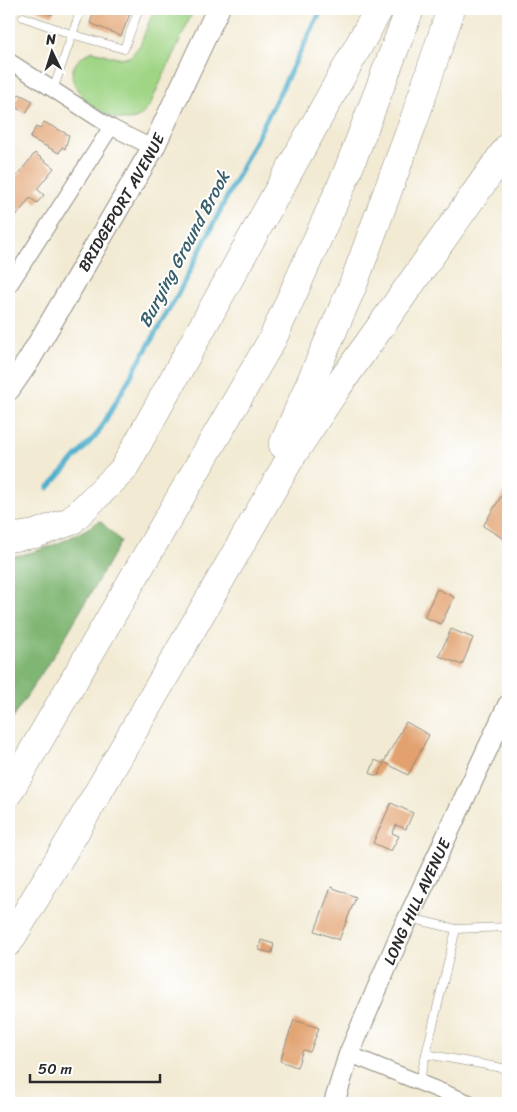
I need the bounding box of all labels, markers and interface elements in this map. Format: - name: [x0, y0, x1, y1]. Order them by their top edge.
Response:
- text: N: [44, 27, 57, 52]
- north arrow: [28, 28, 78, 78]
- street label: BRIDGEPORT AVENUE: [69, 127, 173, 277]
- water label: Burying Ground Brook: [129, 164, 240, 333]
- street label: LONG HILL AVENUE: [375, 832, 459, 969]
- scale bar: [30, 1052, 160, 1084]
- text: 50 m: [38, 1056, 73, 1082]

